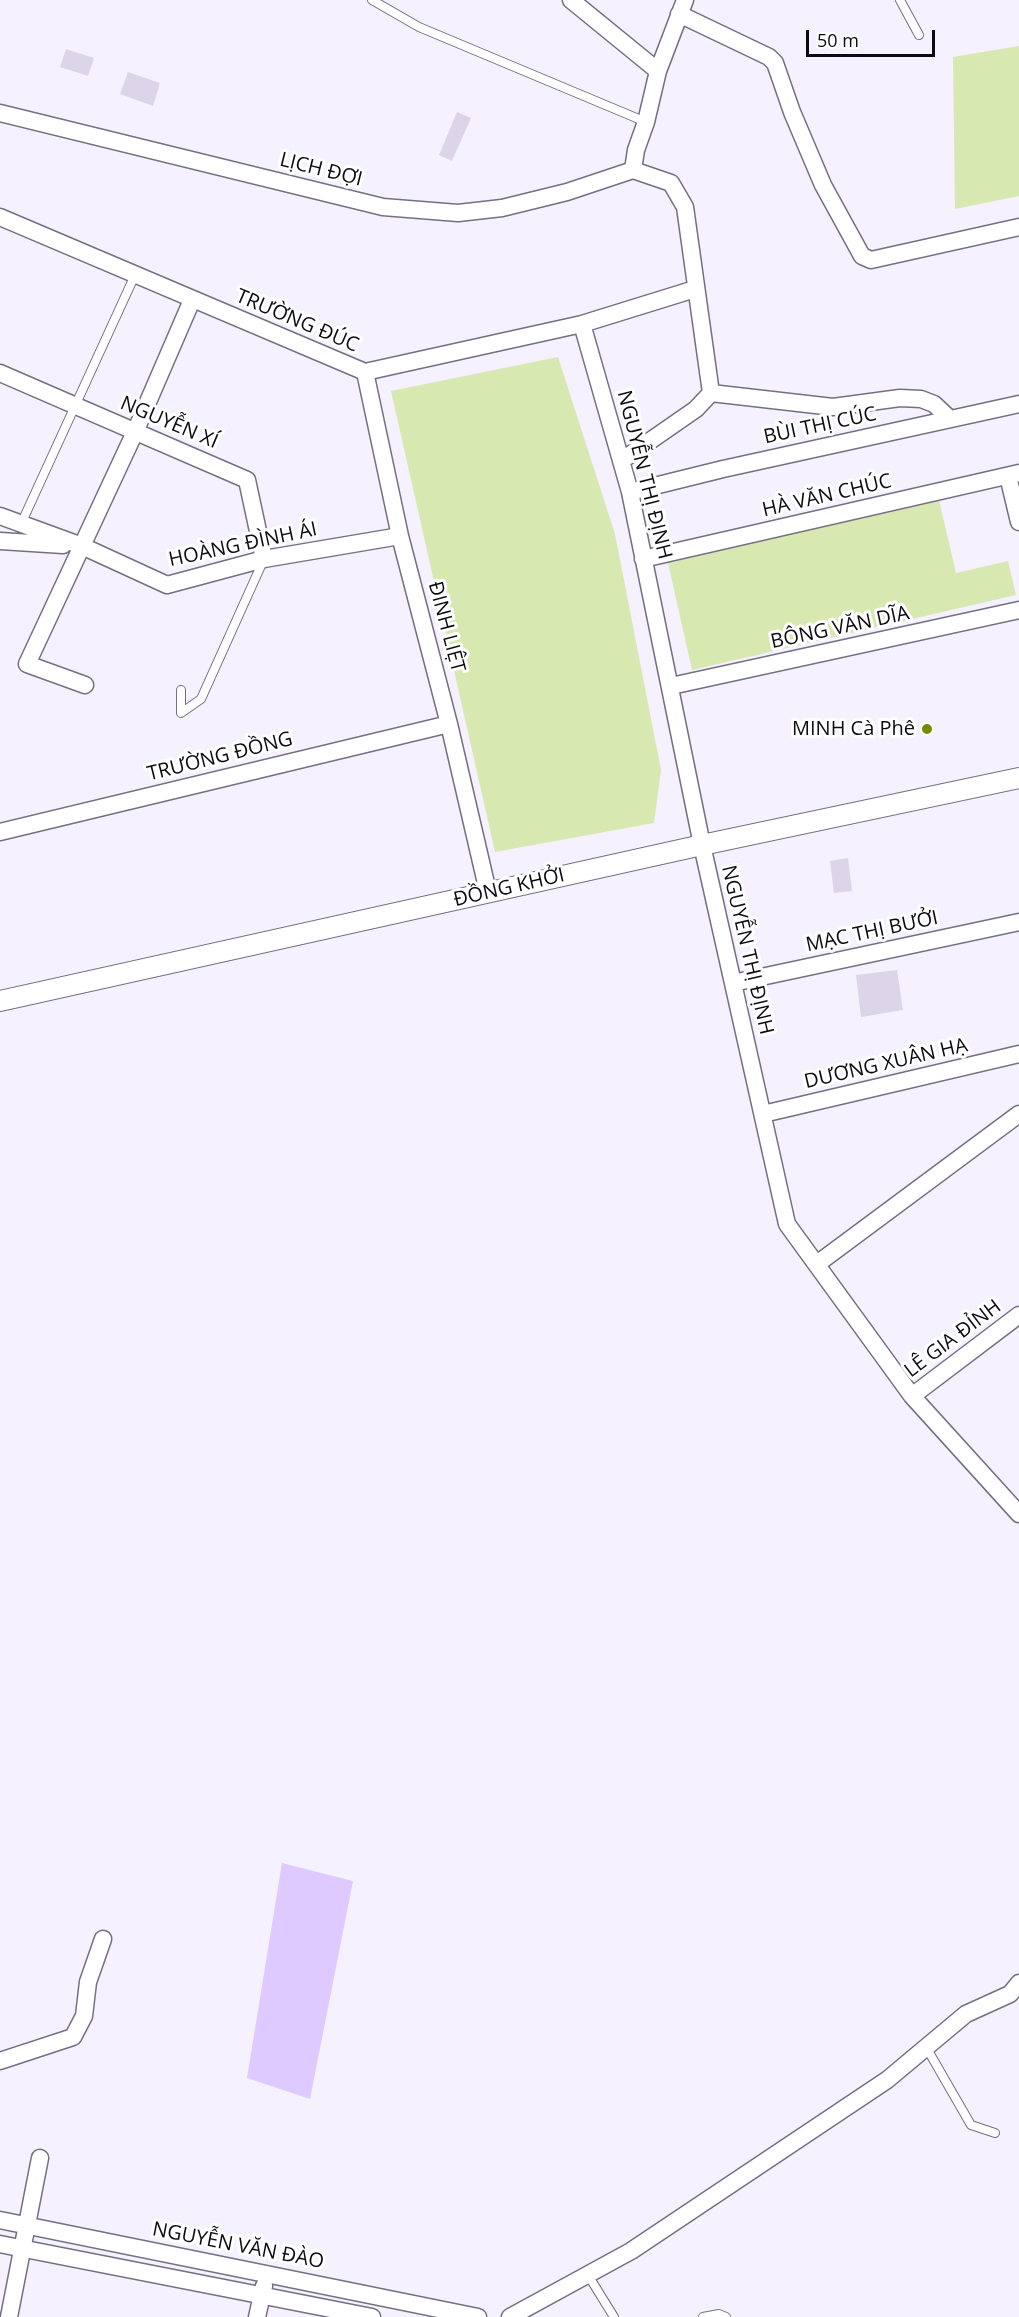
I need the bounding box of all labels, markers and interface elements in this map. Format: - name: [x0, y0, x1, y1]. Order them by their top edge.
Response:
- scale bar: [809, 18, 938, 56]
- text: 50 m: [817, 28, 859, 52]
- street label: LỊCH ĐỢI: [277, 148, 365, 192]
- street label: TRƯỜNG ĐÚC: [232, 284, 362, 358]
- street label: NGUYỄN THỊ ĐỊNH: [611, 388, 677, 562]
- street label: NGUYỄN XÍ: [117, 392, 221, 454]
- street label: BÙI THỊ CÚC: [761, 402, 879, 450]
- street label: HÀ VĂN CHÚC: [760, 469, 894, 523]
- street label: HOÀNG ĐÌNH ÁI: [167, 518, 319, 572]
- street label: ĐINH LIỆT: [422, 579, 470, 675]
- street label: BÔNG VĂN DĨA: [769, 602, 911, 654]
- place label: MINH Cà Phê: [792, 717, 915, 741]
- marker: MINH Cà Phê: [920, 722, 934, 736]
- street label: TRƯỜNG ĐỒNG: [145, 727, 295, 787]
- street label: NGUYỄN THỊ ĐỊNH: [716, 863, 778, 1037]
- street label: ĐỒNG KHỞI: [451, 864, 567, 912]
- street label: MẠC THỊ BƯỞI: [804, 906, 940, 958]
- street label: DƯƠNG XUÂN HẠ: [802, 1034, 970, 1094]
- street label: LÊ GIA ĐỈNH: [900, 1295, 1006, 1383]
- street label: NGUYỄN VĂN ĐÀO: [150, 2218, 326, 2274]

